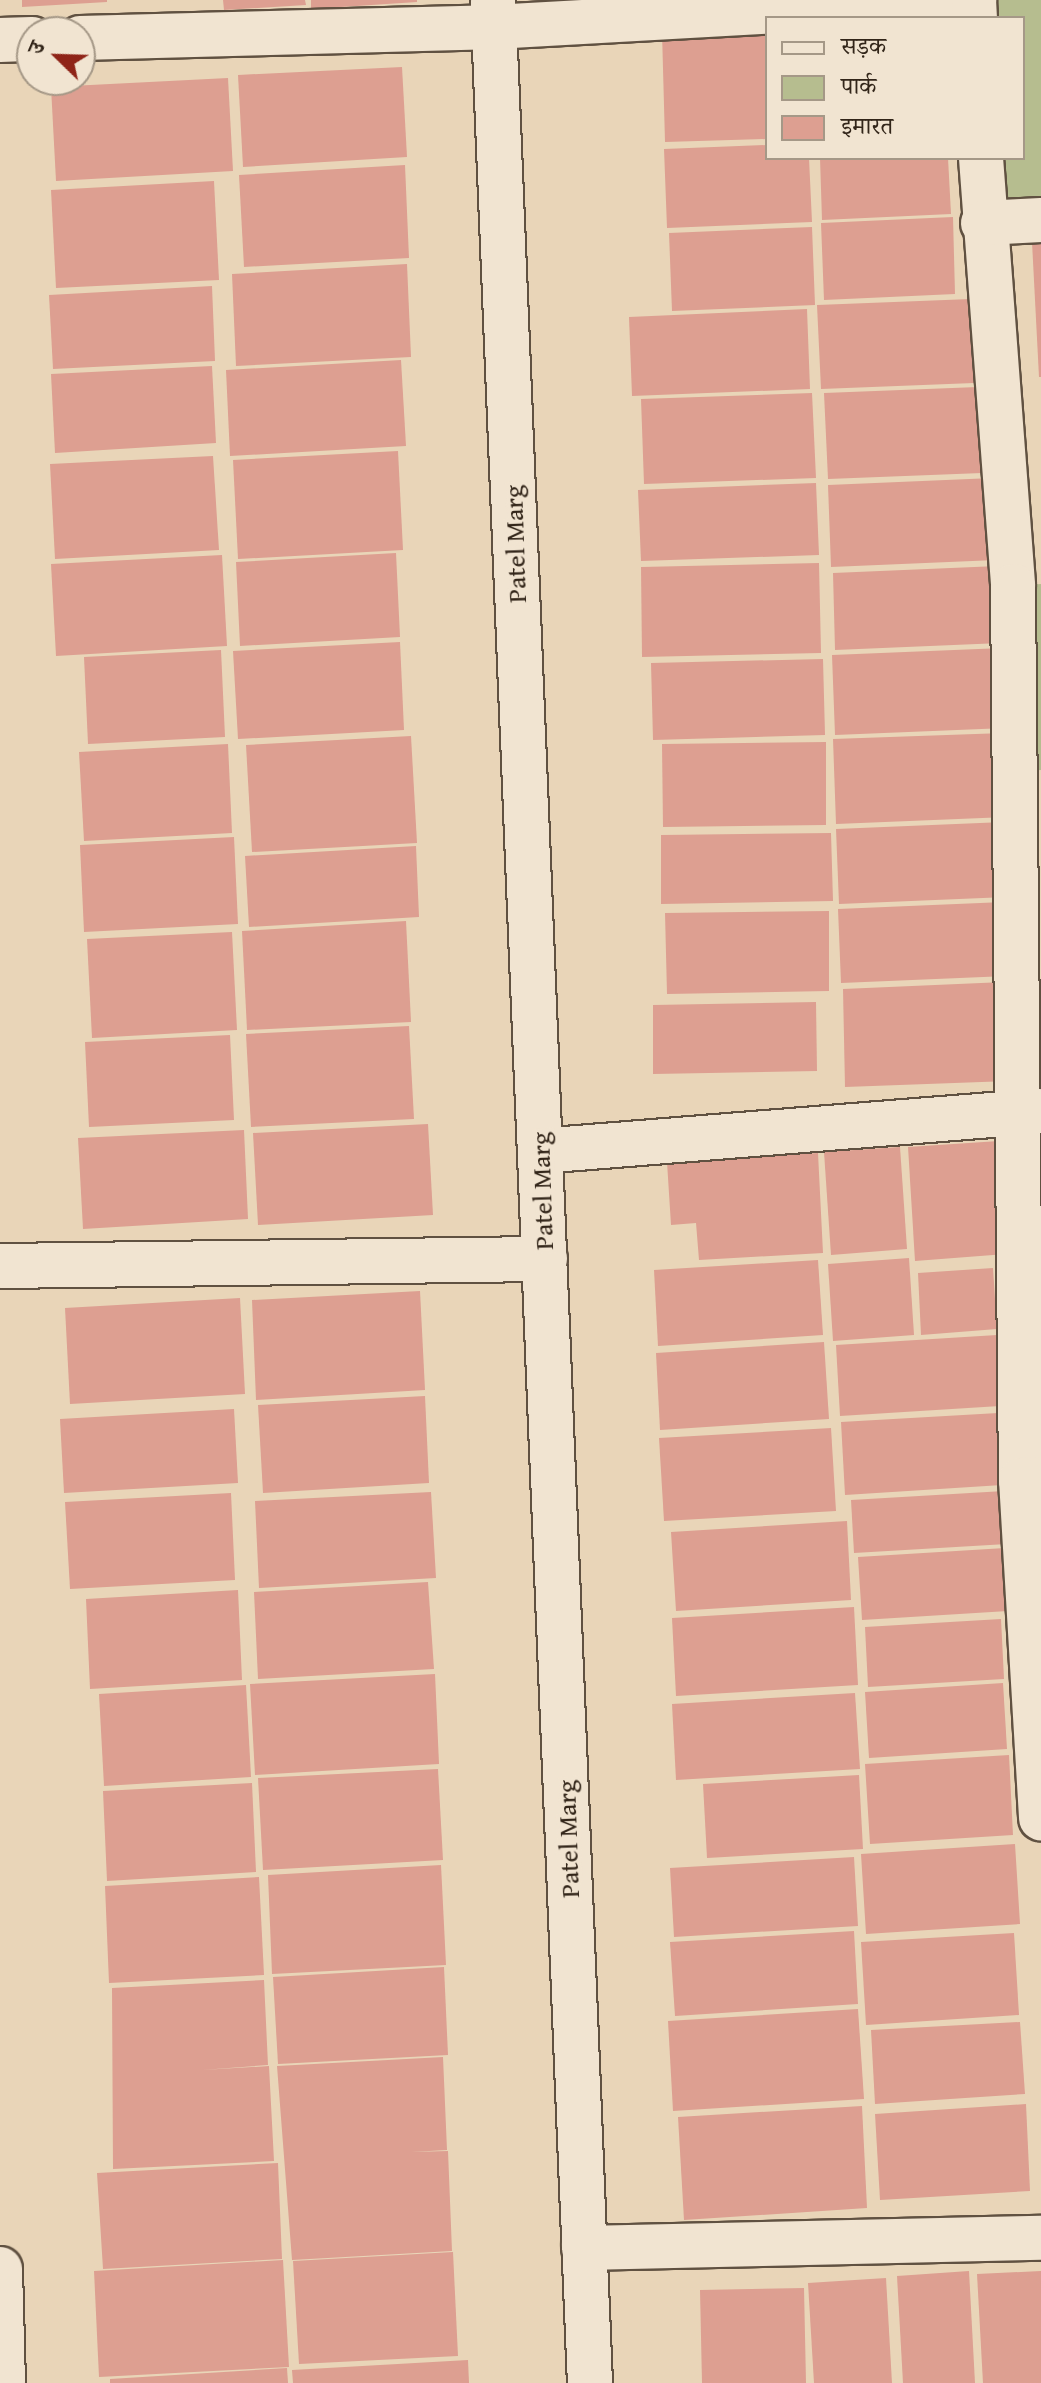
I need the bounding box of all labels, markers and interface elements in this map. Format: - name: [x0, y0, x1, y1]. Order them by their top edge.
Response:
- north arrow: [16, 16, 96, 96]
- legend: [765, 16, 1025, 160]
- text: सड़क: [841, 28, 886, 63]
- text: उ: [19, 36, 53, 59]
- text: पार्क: [841, 68, 876, 103]
- text: इमारत: [841, 108, 893, 143]
- street label: Patel Marg: [497, 485, 533, 603]
- street label: Patel Marg: [524, 1132, 560, 1250]
- street label: Patel Marg: [550, 1780, 586, 1898]

